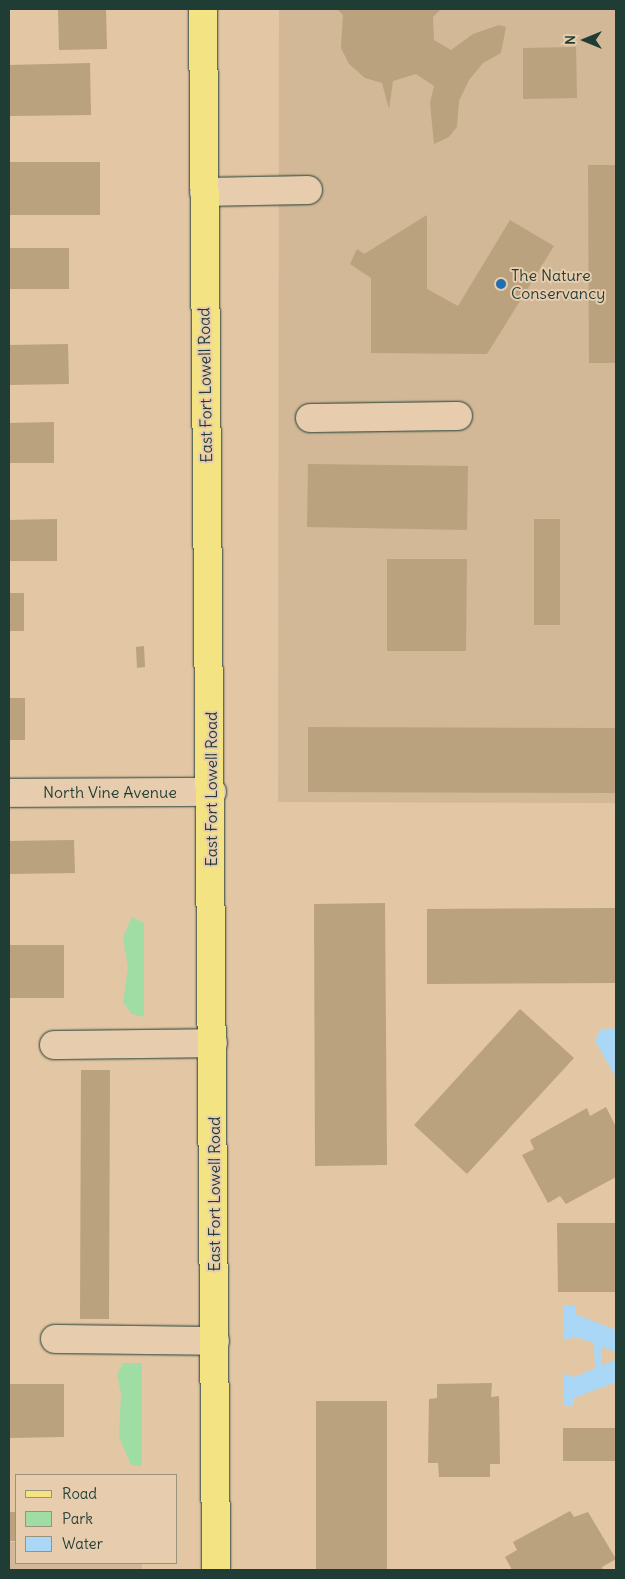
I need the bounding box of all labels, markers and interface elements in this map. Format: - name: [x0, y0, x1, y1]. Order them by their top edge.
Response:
- north arrow: [560, 15, 610, 65]
- text: N: [561, 35, 579, 45]
- place label: The Nature Conservancy: [511, 265, 605, 303]
- marker: The Nature Conservancy: [495, 278, 507, 290]
- street label: East Fort Lowell Road: [194, 307, 216, 463]
- street label: East Fort Lowell Road: [201, 711, 221, 867]
- street label: North Vine Avenue: [43, 782, 177, 802]
- street label: East Fort Lowell Road: [204, 1116, 224, 1272]
- legend: [15, 1474, 178, 1564]
- text: Road: [62, 1484, 97, 1503]
- text: Park: [62, 1509, 93, 1528]
- text: Water: [62, 1534, 103, 1553]

